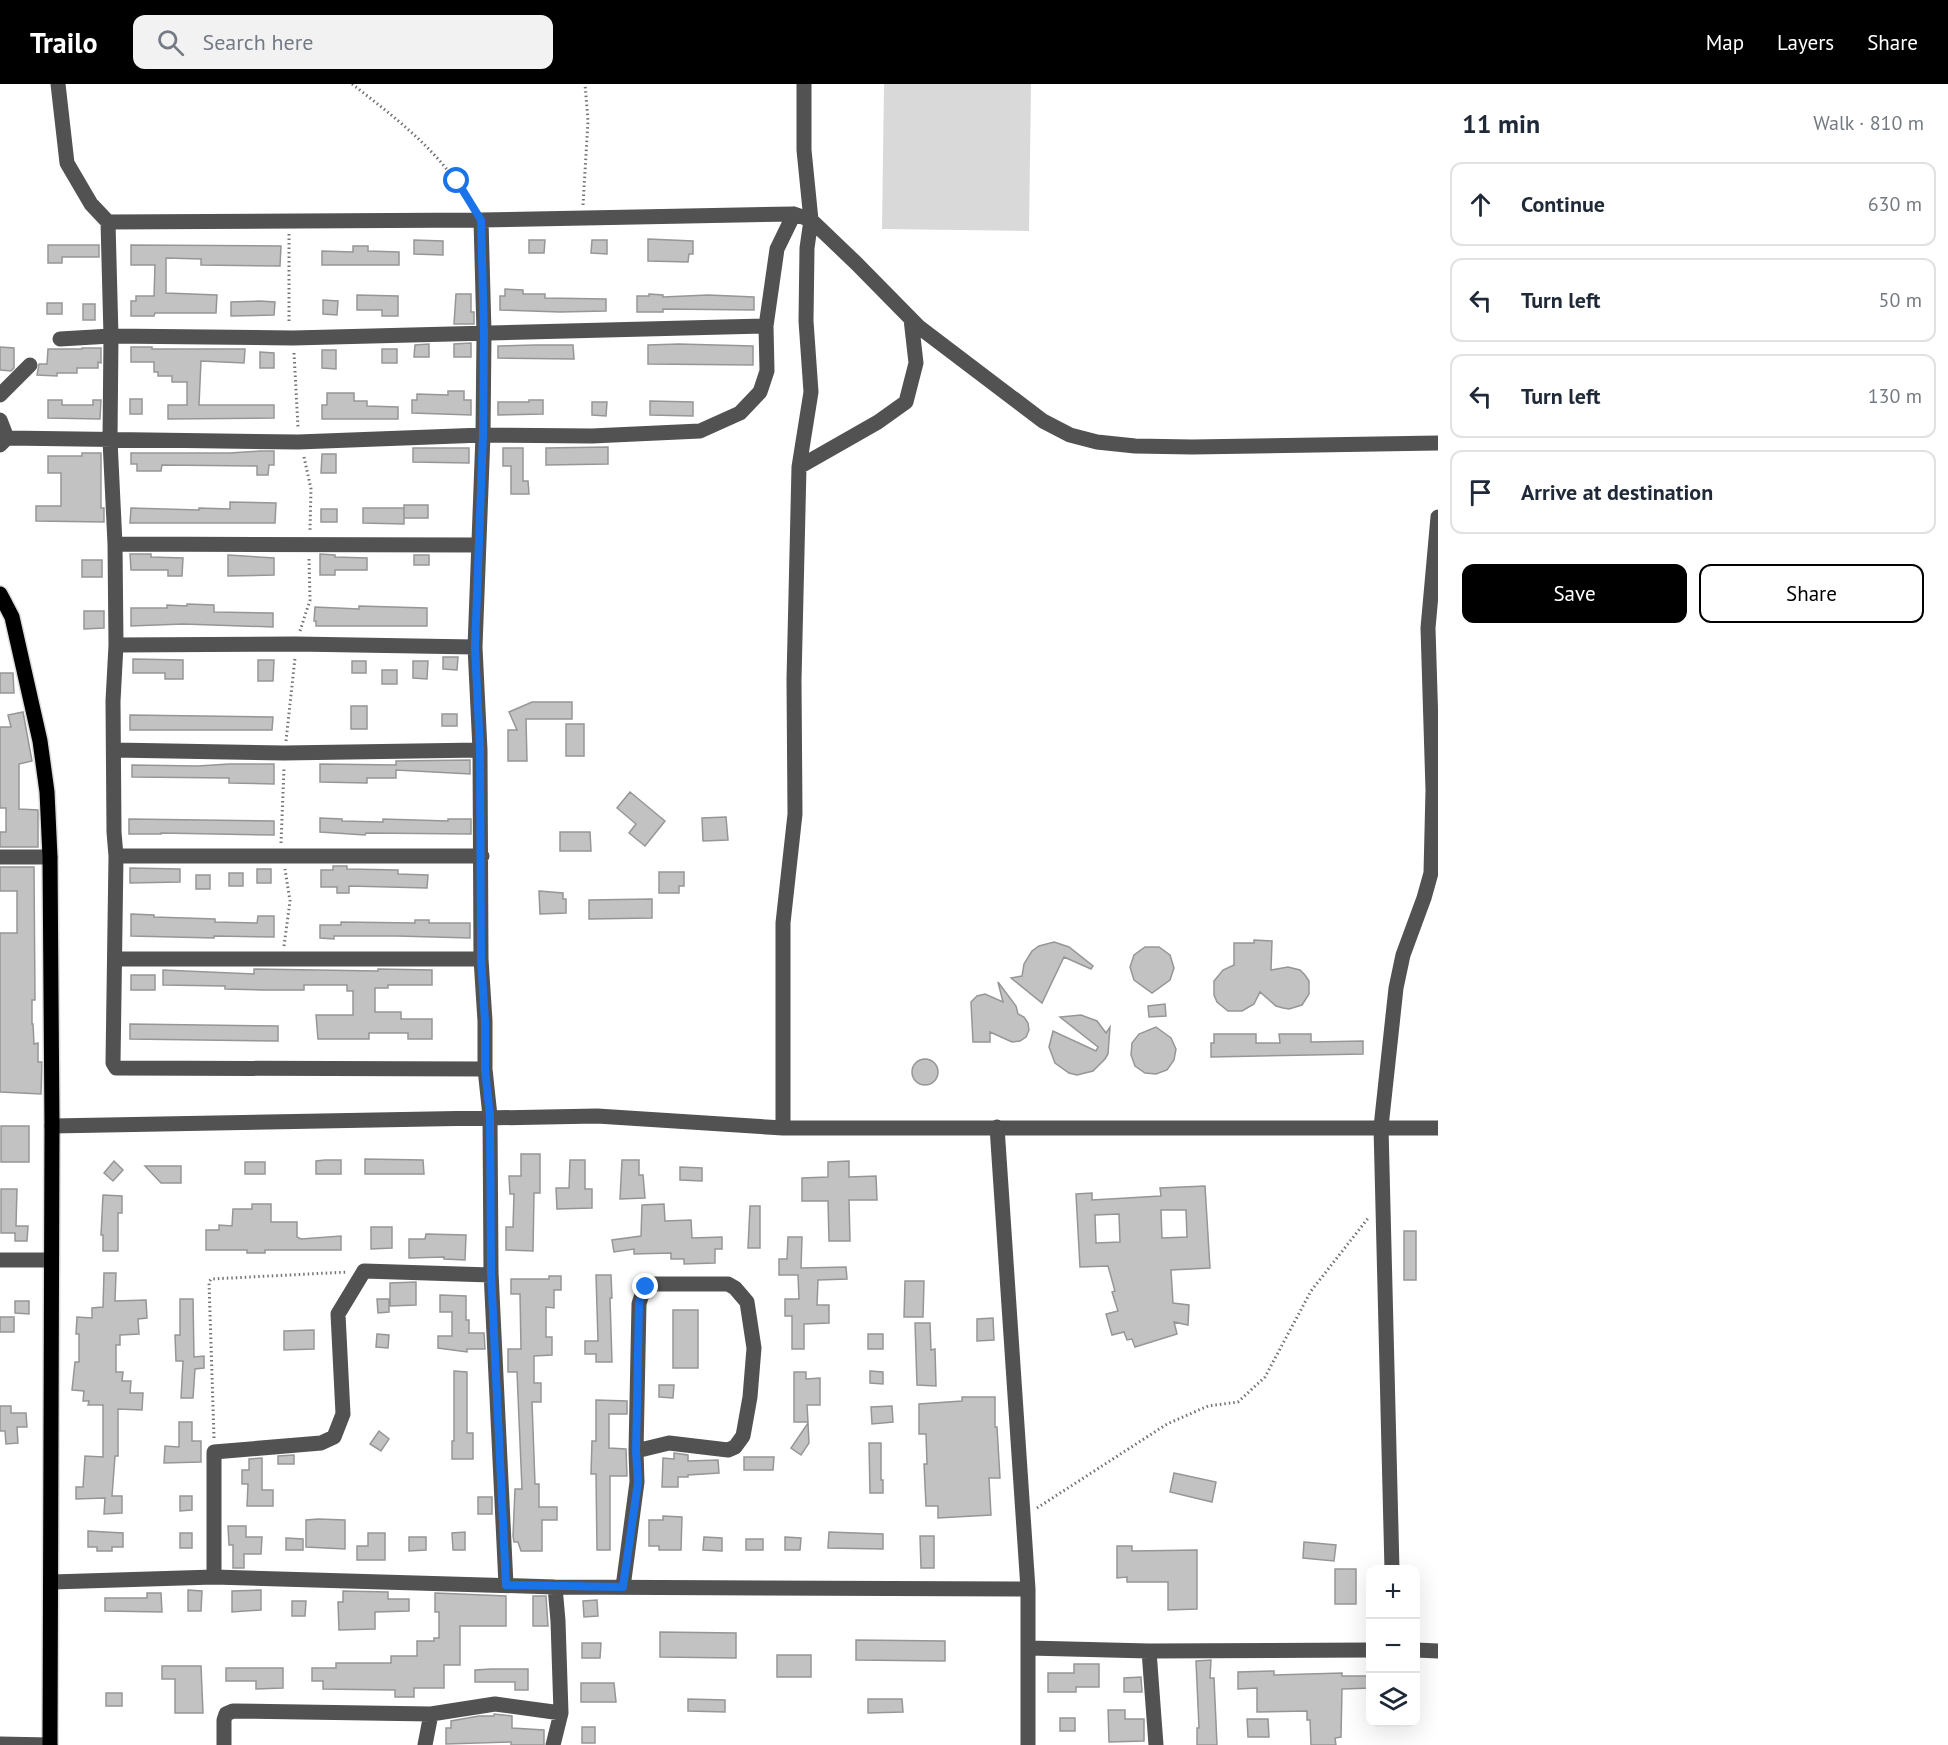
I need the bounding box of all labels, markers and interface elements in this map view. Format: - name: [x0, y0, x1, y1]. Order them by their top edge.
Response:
- search box: [133, 15, 553, 69]
- text: Trailo: [30, 24, 97, 61]
- icon: search: [154, 26, 187, 59]
- text: Search here: [202, 28, 313, 56]
- text: Map: [1706, 29, 1744, 56]
- text: Layers: [1777, 29, 1834, 56]
- text: Share: [1867, 29, 1918, 56]
- text: 11 min: [1462, 107, 1540, 140]
- text: Walk · 810 m: [1813, 110, 1924, 136]
- route start: [443, 167, 469, 193]
- icon: ahead: [1464, 188, 1497, 221]
- text: Continue: [1521, 190, 1605, 218]
- text: 630 m: [1868, 191, 1922, 217]
- icon: left: [1464, 284, 1497, 317]
- text: Turn left: [1521, 286, 1601, 314]
- text: 50 m: [1879, 287, 1922, 313]
- icon: left: [1464, 380, 1497, 413]
- text: Turn left: [1521, 382, 1601, 410]
- text: 130 m: [1868, 383, 1922, 409]
- icon: arrive: [1464, 476, 1497, 509]
- text: Arrive at destination: [1521, 478, 1713, 506]
- button: Save: [1462, 564, 1687, 623]
- button: Share: [1699, 564, 1924, 623]
- route end: [632, 1273, 658, 1299]
- map controls: [1366, 1565, 1420, 1727]
- button: +: [1366, 1565, 1420, 1619]
- button: −: [1366, 1619, 1420, 1673]
- button: layers: [1366, 1673, 1420, 1727]

